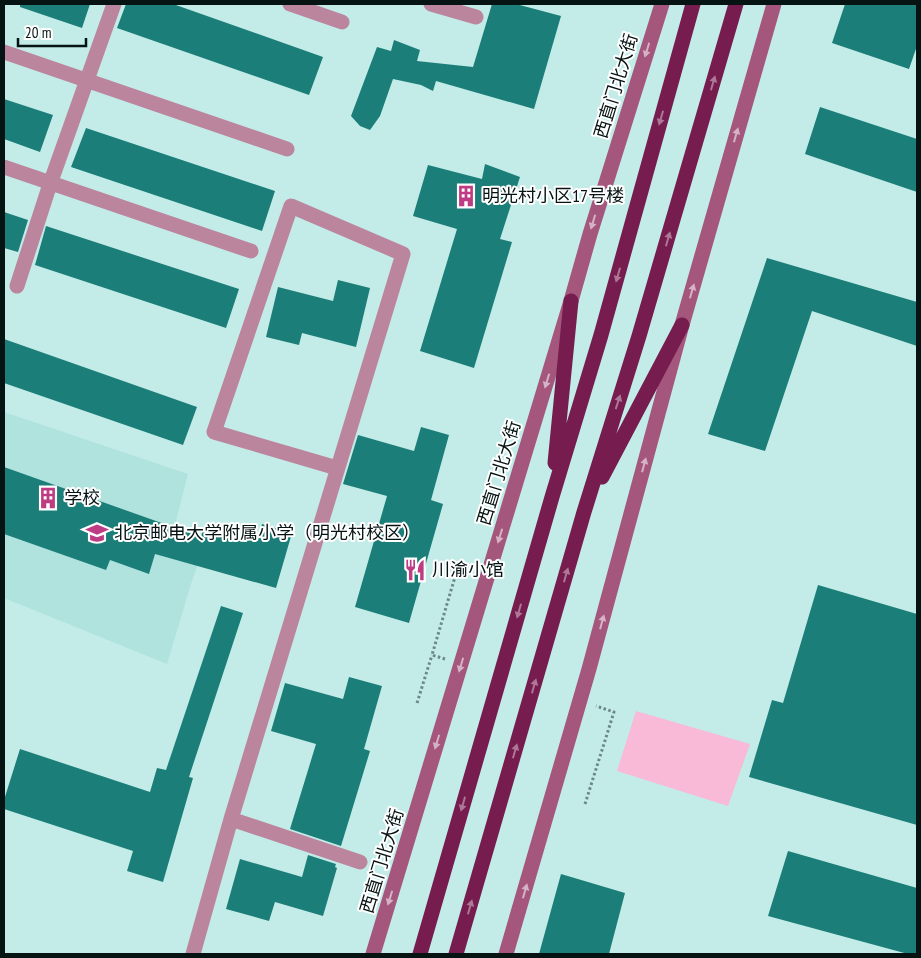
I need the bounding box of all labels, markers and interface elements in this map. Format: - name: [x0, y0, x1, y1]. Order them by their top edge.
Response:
- scale bar: [18, 15, 85, 47]
- text: 20 m: [25, 23, 51, 42]
- street label: 西直门北大街: [589, 31, 642, 141]
- one-way arrow: [643, 43, 650, 58]
- one-way arrow: [709, 75, 717, 90]
- one-way arrow: [657, 111, 665, 126]
- one-way arrow: [733, 127, 741, 142]
- building icon: 明光村小区17号楼: [453, 183, 479, 209]
- place label: 明光村小区17号楼: [482, 184, 624, 207]
- one-way arrow: [589, 215, 597, 230]
- one-way arrow: [664, 231, 672, 246]
- one-way arrow: [614, 267, 622, 282]
- one-way arrow: [688, 283, 696, 298]
- one-way arrow: [542, 374, 550, 389]
- one-way arrow: [615, 395, 623, 410]
- street label: 西直门北大街: [472, 418, 525, 528]
- one-way arrow: [641, 457, 649, 472]
- building icon: 学校: [35, 485, 61, 511]
- place label: 学校: [64, 486, 100, 509]
- school or university icon: 北京邮电大学附属小学（明光村校区）: [84, 520, 110, 546]
- place label: 北京邮电大学附属小学（明光村校区）: [114, 521, 420, 544]
- one-way arrow: [495, 529, 503, 544]
- restaurant icon: 川渝小馆: [402, 557, 428, 583]
- place label: 川渝小馆: [432, 558, 504, 581]
- one-way arrow: [562, 567, 570, 582]
- one-way arrow: [514, 603, 522, 618]
- one-way arrow: [598, 614, 606, 629]
- one-way arrow: [456, 658, 464, 673]
- one-way arrow: [530, 678, 538, 693]
- one-way arrow: [433, 735, 441, 750]
- one-way arrow: [511, 744, 519, 759]
- one-way arrow: [458, 797, 466, 812]
- street label: 西直门北大街: [355, 806, 408, 916]
- one-way arrow: [521, 883, 529, 898]
- one-way arrow: [386, 890, 394, 905]
- one-way arrow: [466, 900, 474, 915]

